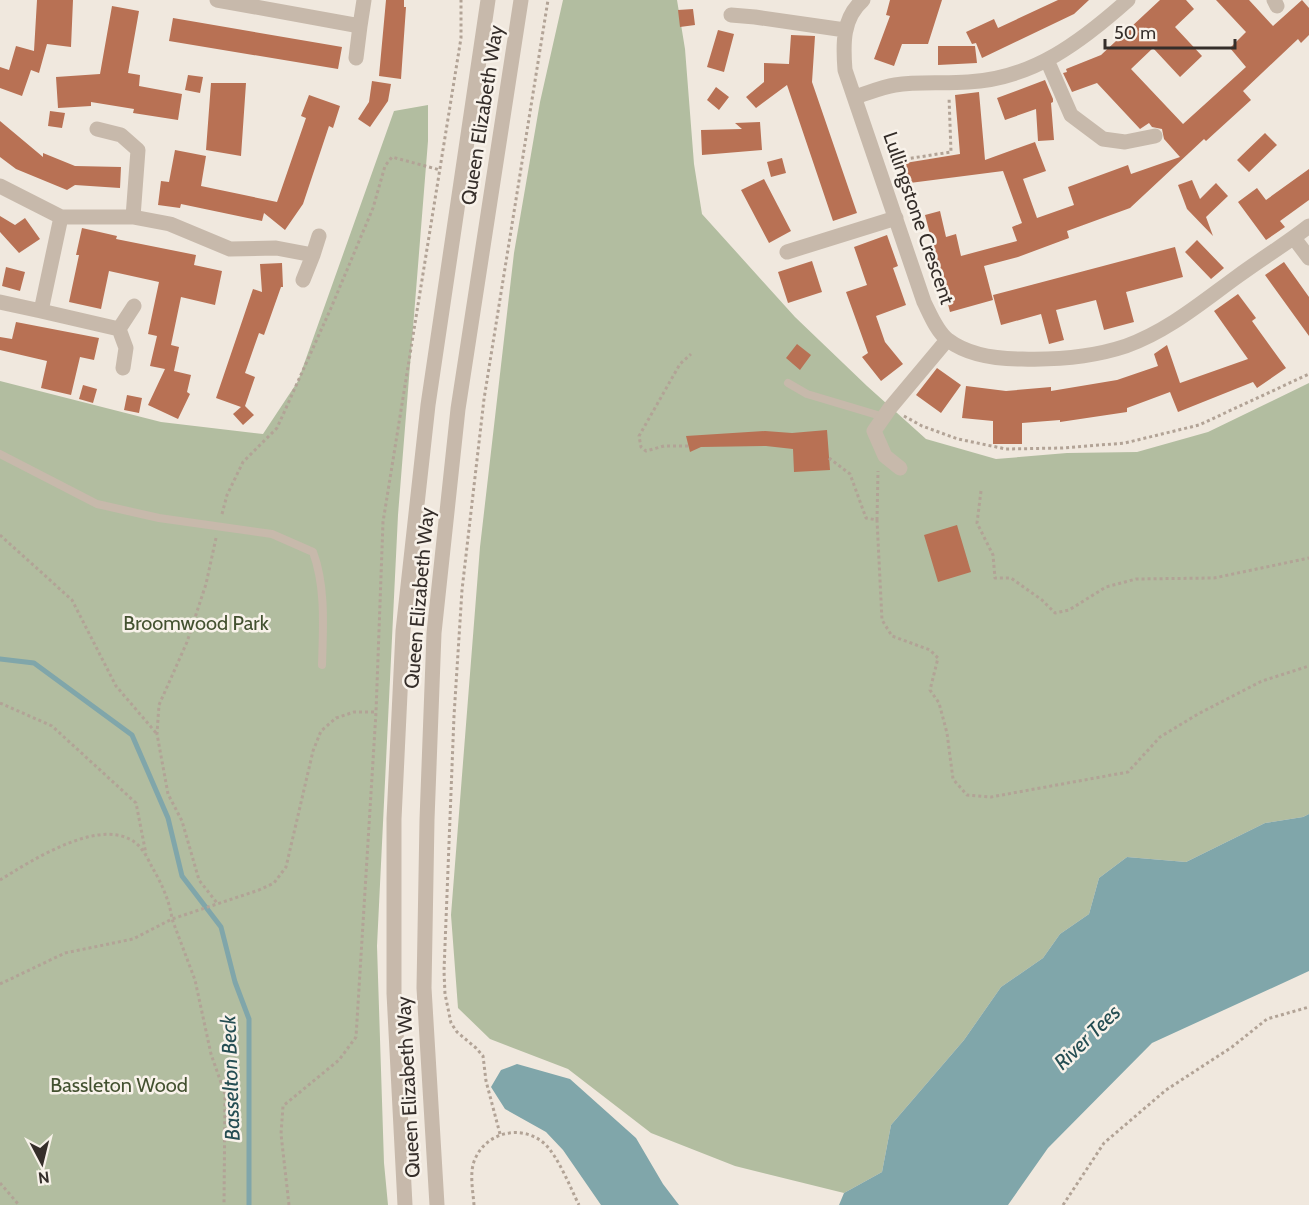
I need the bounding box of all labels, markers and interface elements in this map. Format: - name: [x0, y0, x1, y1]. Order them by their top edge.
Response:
- scale bar: [1105, 12, 1236, 50]
- text: 50 m: [1114, 22, 1156, 44]
- street label: Queen Elizabeth Way: [456, 23, 508, 207]
- street label: Lullingstone Crescent: [878, 129, 960, 308]
- street label: Queen Elizabeth Way: [399, 506, 439, 690]
- park label: Broomwood Park: [123, 611, 269, 635]
- street label: Queen Elizabeth Way: [391, 996, 425, 1178]
- water label: River Tees: [1049, 999, 1125, 1075]
- water label: Basselton Beck: [215, 1014, 245, 1141]
- park label: Bassleton Wood: [50, 1073, 188, 1097]
- north arrow: [12, 1133, 72, 1193]
- text: N: [37, 1167, 51, 1188]

